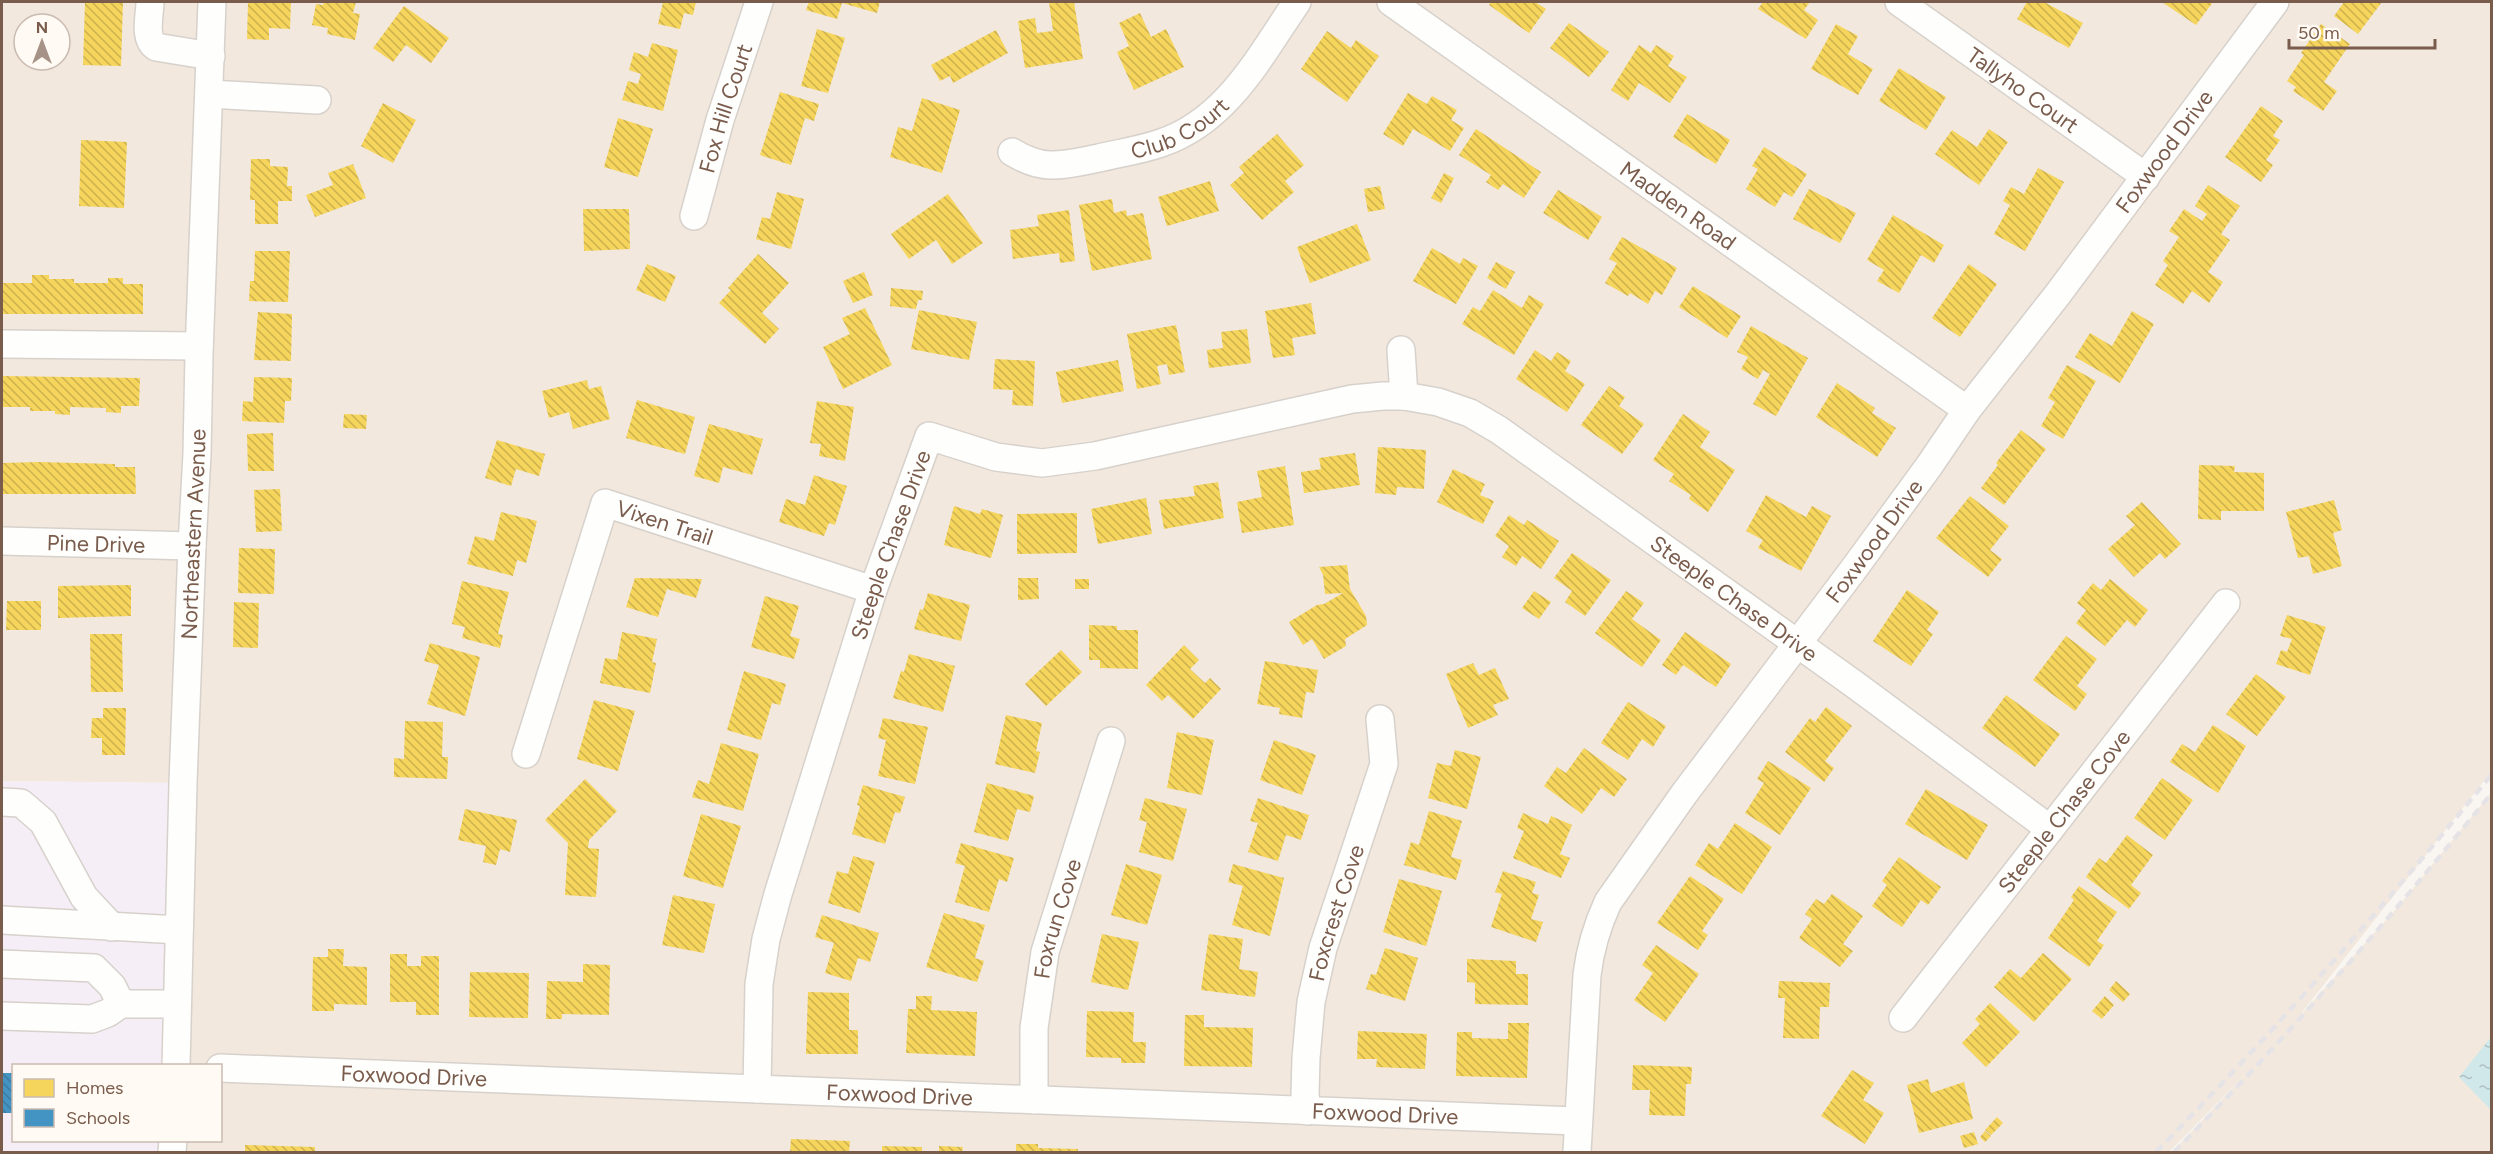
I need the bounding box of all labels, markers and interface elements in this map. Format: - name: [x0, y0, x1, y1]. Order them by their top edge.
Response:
- north arrow: [12, 12, 72, 72]
- scale bar: [2289, 12, 2434, 50]
- text: N: [36, 18, 48, 37]
- text: 50 m: [2298, 22, 2340, 44]
- street label: Fox Hill Court: [693, 40, 758, 176]
- street label: Tallyho Court: [1962, 42, 2084, 139]
- street label: Foxwood Drive: [2110, 85, 2219, 218]
- street label: Club Court: [1128, 92, 1235, 165]
- street label: Madden Road: [1615, 156, 1741, 256]
- street label: Northeastern Avenue: [175, 429, 212, 640]
- street label: Steeple Chase Drive: [845, 447, 937, 643]
- street label: Foxwood Drive: [1820, 474, 1929, 608]
- street label: Vixen Trail: [613, 495, 716, 551]
- street label: Pine Drive: [46, 529, 146, 559]
- street label: Steeple Chase Drive: [1645, 530, 1823, 668]
- street label: Steeple Chase Cove: [1992, 724, 2136, 899]
- street label: Foxcrest Cove: [1303, 841, 1370, 984]
- street label: Foxrun Cove: [1028, 855, 1087, 980]
- street label: Foxwood Drive: [340, 1060, 488, 1092]
- legend: [12, 1064, 222, 1142]
- text: Homes: [66, 1077, 124, 1099]
- street label: Foxwood Drive: [826, 1079, 973, 1111]
- street label: Foxwood Drive: [1311, 1098, 1459, 1130]
- text: Schools: [66, 1107, 130, 1129]

